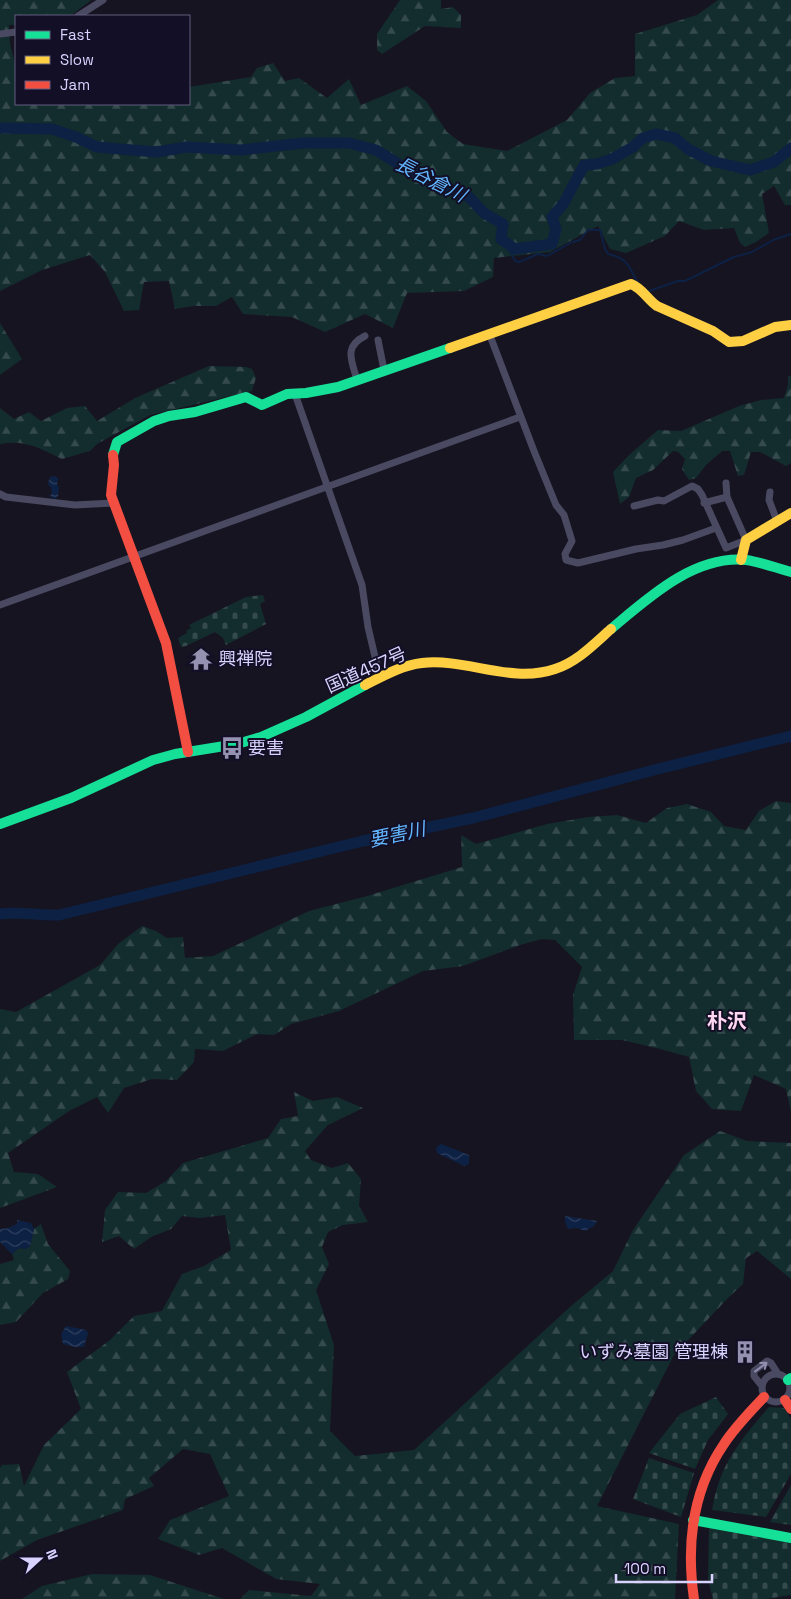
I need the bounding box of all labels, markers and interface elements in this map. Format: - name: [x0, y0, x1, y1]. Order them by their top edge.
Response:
- legend: [15, 15, 190, 105]
- text: Fast: [60, 25, 91, 44]
- text: Slow: [60, 50, 94, 69]
- text: Jam: [60, 75, 90, 94]
- water label: 長谷倉川: [391, 151, 472, 209]
- street label: 国道457号: [322, 642, 410, 698]
- temple icon: 興禅院: [188, 646, 214, 672]
- place label: 興禅院: [218, 647, 272, 670]
- bus stop icon: 要害: [219, 735, 245, 761]
- place label: 要害: [248, 736, 284, 759]
- water label: 要害川: [367, 816, 430, 853]
- district label: 朴沢: [707, 1008, 747, 1034]
- building icon: いずみ墓園 管理棟: [732, 1339, 758, 1365]
- place label: いずみ墓園 管理棟: [579, 1340, 728, 1363]
- one-way arrow: [754, 1361, 767, 1372]
- north arrow: [15, 1534, 65, 1584]
- text: N: [42, 1547, 62, 1562]
- scale bar: [616, 1552, 712, 1584]
- text: 100 m: [624, 1559, 666, 1578]

